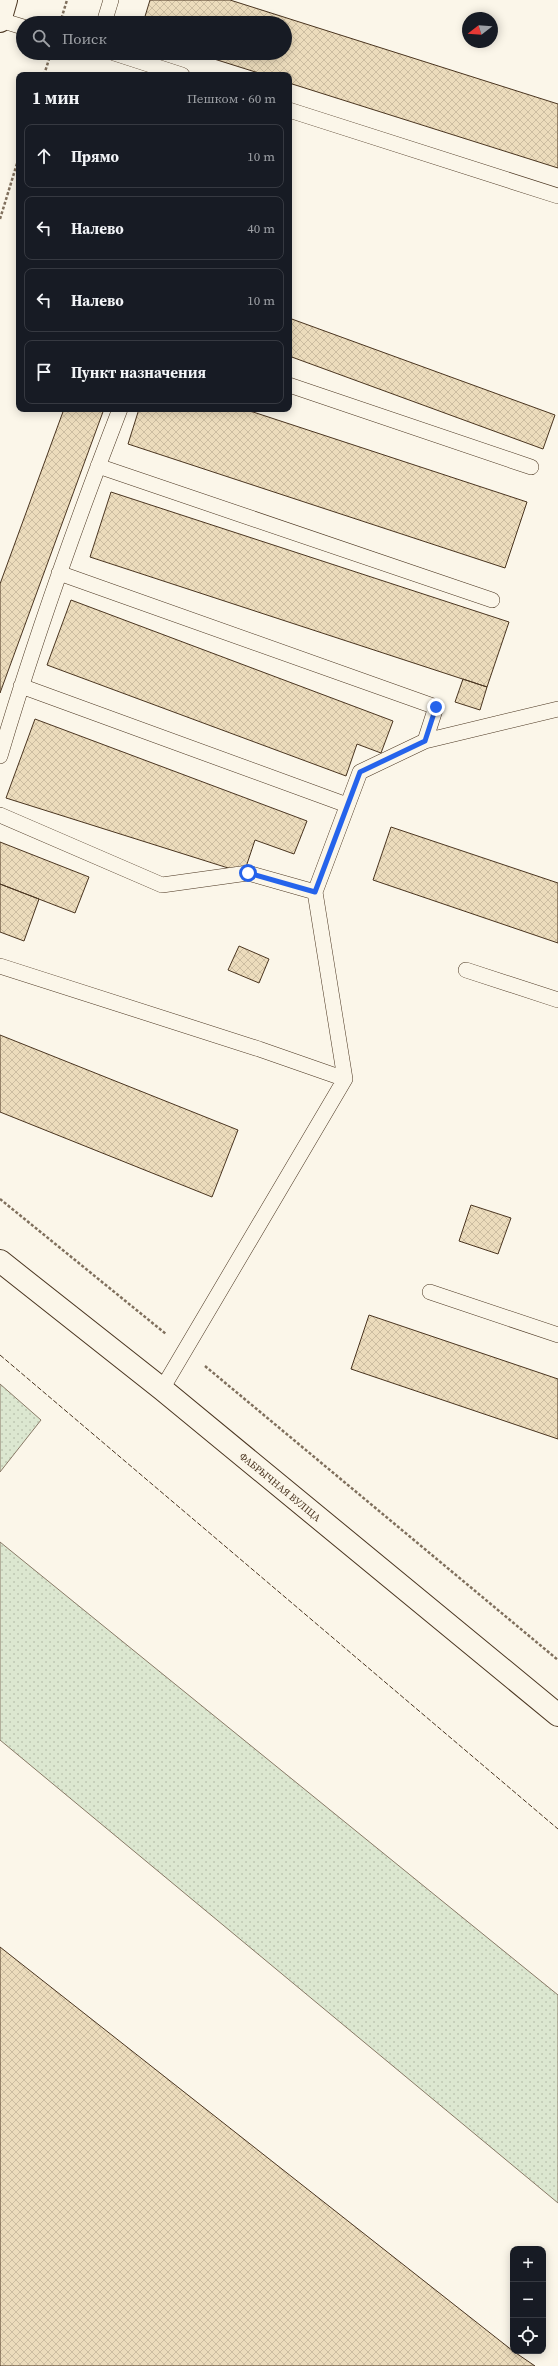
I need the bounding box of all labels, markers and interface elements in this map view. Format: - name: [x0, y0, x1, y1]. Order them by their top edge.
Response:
- north arrow: [462, 12, 498, 48]
- search box: [16, 16, 292, 60]
- icon: search: [30, 27, 52, 49]
- text: Поиск: [62, 28, 107, 49]
- text: 1 мин: [32, 86, 80, 110]
- text: Пешком · 60 m: [187, 90, 276, 107]
- icon: ahead: [33, 145, 55, 167]
- text: Прямо: [71, 146, 119, 167]
- text: 10 m: [247, 148, 275, 165]
- icon: left: [33, 217, 55, 239]
- text: Налево: [71, 218, 124, 239]
- text: 40 m: [247, 220, 275, 237]
- icon: left: [33, 289, 55, 311]
- text: Налево: [71, 290, 124, 311]
- text: 10 m: [247, 292, 275, 309]
- icon: arrive: [33, 361, 55, 383]
- text: Пункт назначения: [71, 362, 206, 383]
- route end: [427, 698, 445, 716]
- route start: [239, 864, 257, 882]
- street label: ФАБРЫЧНАЯ ВУЛІЦА: [237, 1450, 324, 1524]
- map controls: [510, 2246, 546, 2354]
- button: +: [510, 2246, 546, 2282]
- button: −: [510, 2282, 546, 2318]
- button: locate: [510, 2318, 546, 2354]

